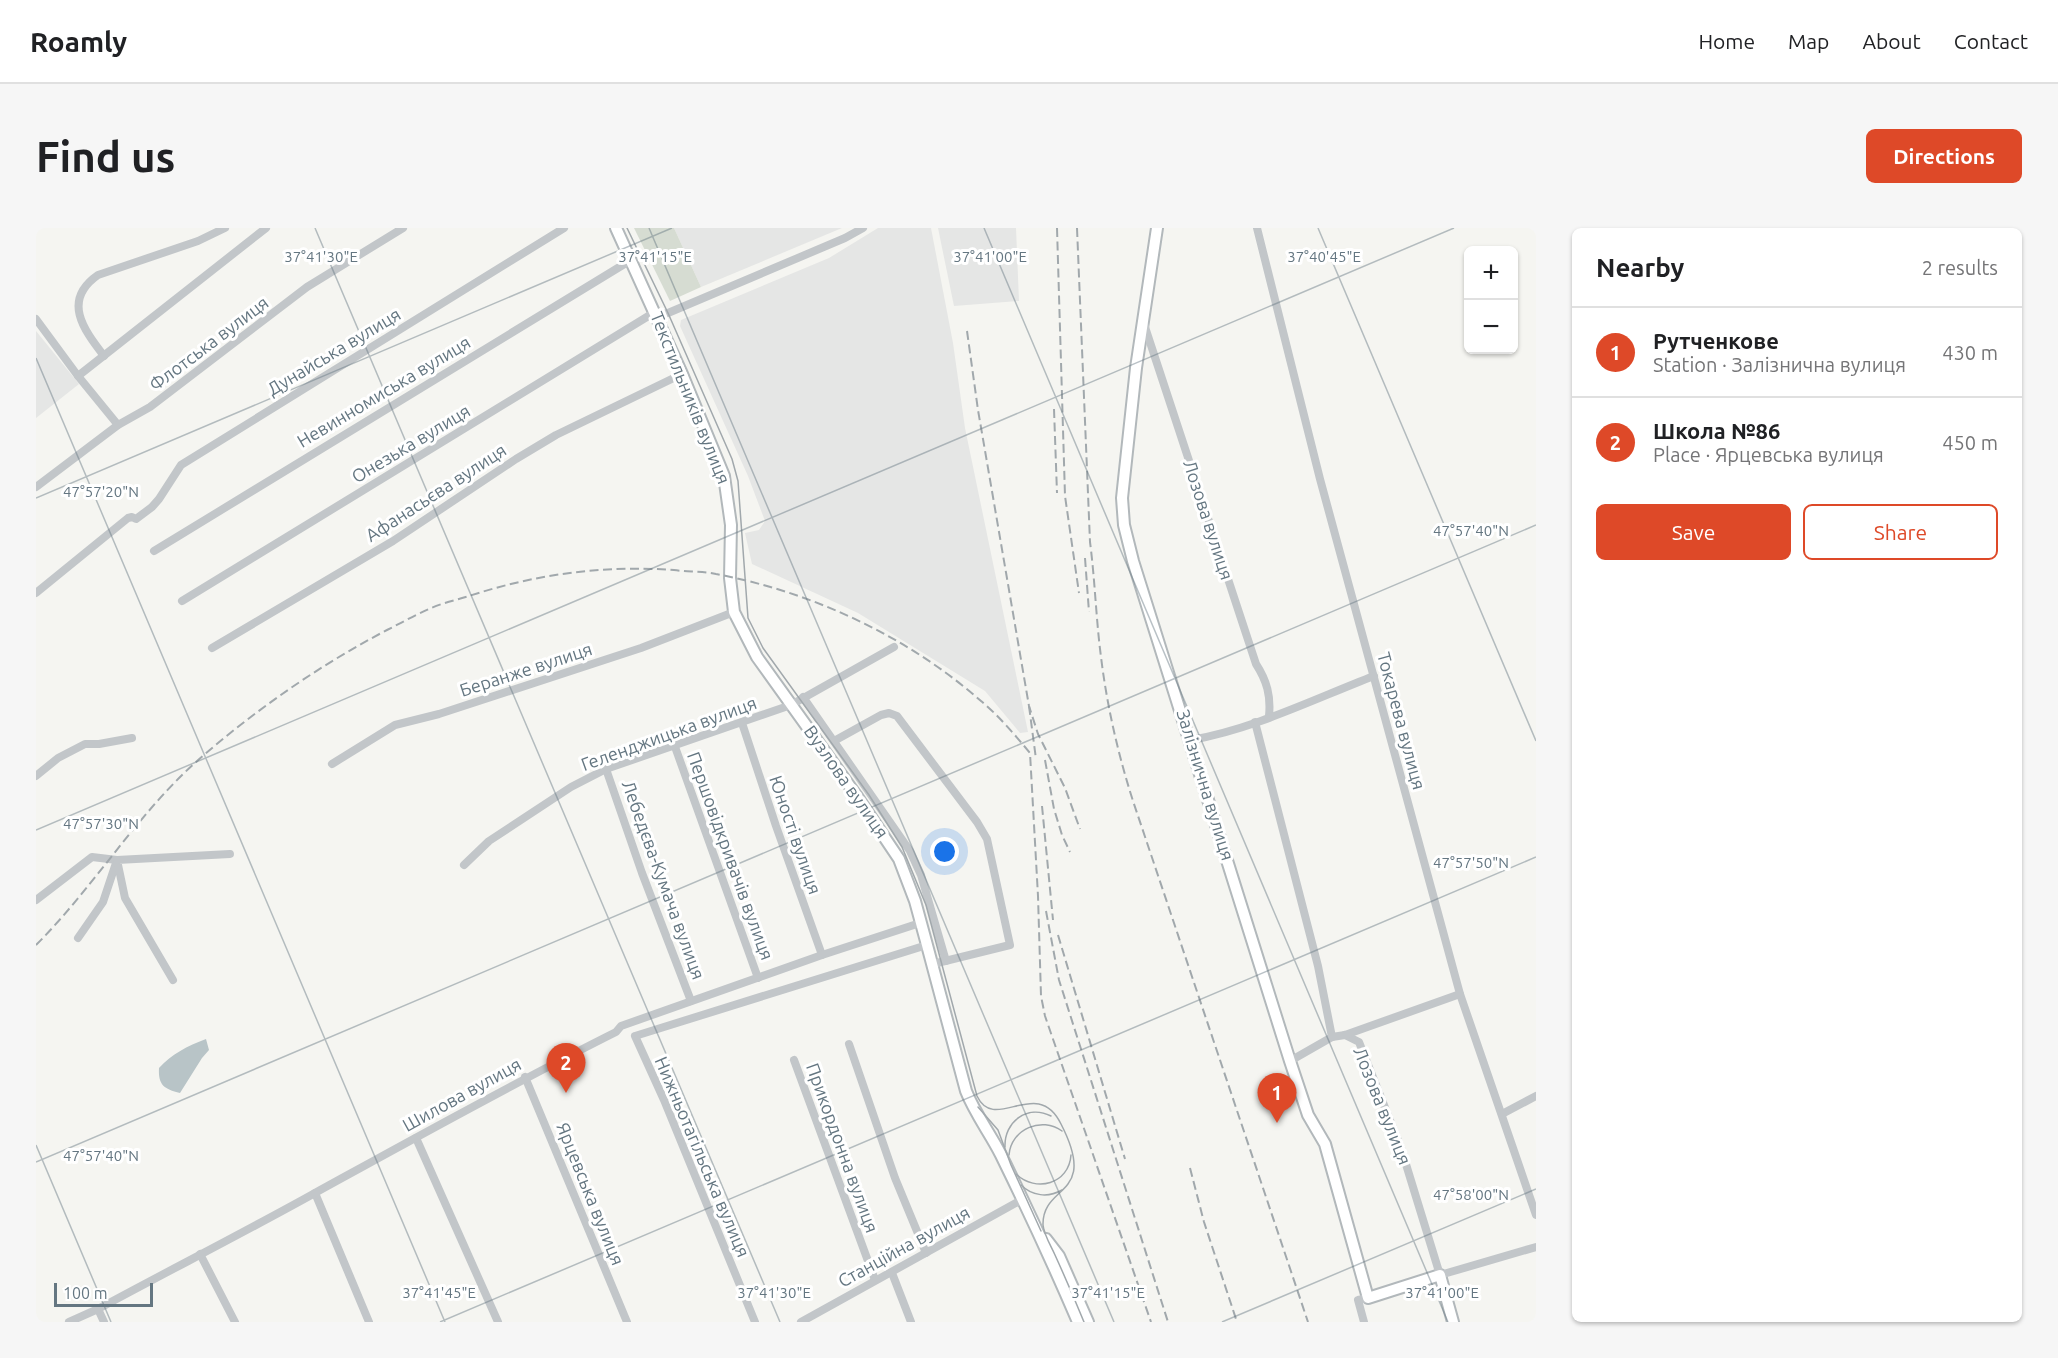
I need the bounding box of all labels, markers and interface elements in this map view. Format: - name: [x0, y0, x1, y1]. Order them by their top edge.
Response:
- text: Roamly: [30, 26, 127, 57]
- text: Home: [1698, 29, 1755, 53]
- text: Map: [1788, 29, 1829, 53]
- text: About: [1862, 29, 1921, 53]
- text: Contact: [1954, 29, 2028, 53]
- button: Directions: [1866, 129, 2022, 183]
- text: Find us: [36, 133, 175, 180]
- map controls: [1464, 246, 1518, 354]
- button: +: [1464, 246, 1518, 300]
- text: 37°41'30"E: [284, 248, 358, 265]
- text: 37°41'15"E: [618, 248, 692, 265]
- text: 37°41'00"E: [953, 248, 1027, 265]
- text: 37°40'45"E: [1287, 248, 1361, 265]
- text: Nearby: [1596, 253, 1684, 282]
- text: 2 results: [1922, 256, 1998, 279]
- street label: Флотська вулиця: [145, 292, 272, 395]
- button: −: [1464, 300, 1518, 354]
- street label: Дунайська вулиця: [263, 303, 404, 399]
- street label: Текстильників вулиця: [647, 309, 735, 487]
- text: Рутченкове: [1653, 328, 1779, 353]
- street label: Невинномиська вулиця: [293, 331, 474, 451]
- text: 1: [1610, 341, 1621, 364]
- text: 430 m: [1942, 341, 1998, 364]
- text: Station · Залізнична вулиця: [1653, 353, 1906, 376]
- street label: Онезька вулиця: [348, 400, 473, 486]
- text: Школа №86: [1653, 418, 1780, 443]
- text: 2: [1610, 431, 1621, 454]
- text: 450 m: [1942, 431, 1998, 454]
- street label: Афанасьєва вулиця: [361, 439, 510, 545]
- text: Place · Ярцевська вулиця: [1653, 443, 1884, 466]
- street label: Лозова вулиця: [1180, 457, 1238, 582]
- text: 47°57'20"N: [63, 483, 139, 500]
- button: Save: [1596, 504, 1791, 560]
- button: Share: [1803, 504, 1998, 560]
- text: 47°57'40"N: [1433, 522, 1509, 539]
- street label: Беранже вулиця: [457, 638, 594, 700]
- street label: Токарева вулиця: [1374, 650, 1430, 792]
- street label: Геленджицька вулиця: [578, 692, 759, 774]
- street label: Залізнична вулиця: [1173, 707, 1238, 863]
- street label: Вузлова вулиця: [801, 721, 893, 842]
- street label: Першовідкривачів вулиця: [684, 749, 778, 962]
- street label: Юності вулиця: [766, 773, 826, 897]
- street label: Лебедєва-Кумача вулиця: [619, 777, 709, 982]
- text: 47°57'30"N: [63, 815, 139, 832]
- your location: [930, 837, 959, 866]
- text: 47°57'50"N: [1433, 854, 1509, 871]
- pin: 2: [546, 1044, 586, 1093]
- street label: Лозова вулиця: [1350, 1044, 1416, 1167]
- street label: Шилова вулиця: [399, 1053, 524, 1135]
- street label: Нижньотагільська вулиця: [652, 1053, 754, 1260]
- street label: Прикордонна вулиця: [803, 1060, 883, 1235]
- pin: 1: [1258, 1074, 1296, 1123]
- street label: Ярцевська вулиця: [553, 1119, 629, 1268]
- text: 47°57'40"N: [63, 1147, 139, 1164]
- text: 47°58'00"N: [1433, 1186, 1509, 1203]
- street label: Станційна вулиця: [834, 1202, 973, 1291]
- scale bar: [54, 1280, 153, 1308]
- text: 100 m: [63, 1284, 108, 1302]
- text: 37°41'45"E: [402, 1284, 476, 1301]
- text: 37°41'30"E: [737, 1284, 811, 1301]
- text: 37°41'15"E: [1071, 1284, 1145, 1301]
- text: 37°41'00"E: [1405, 1284, 1479, 1301]

